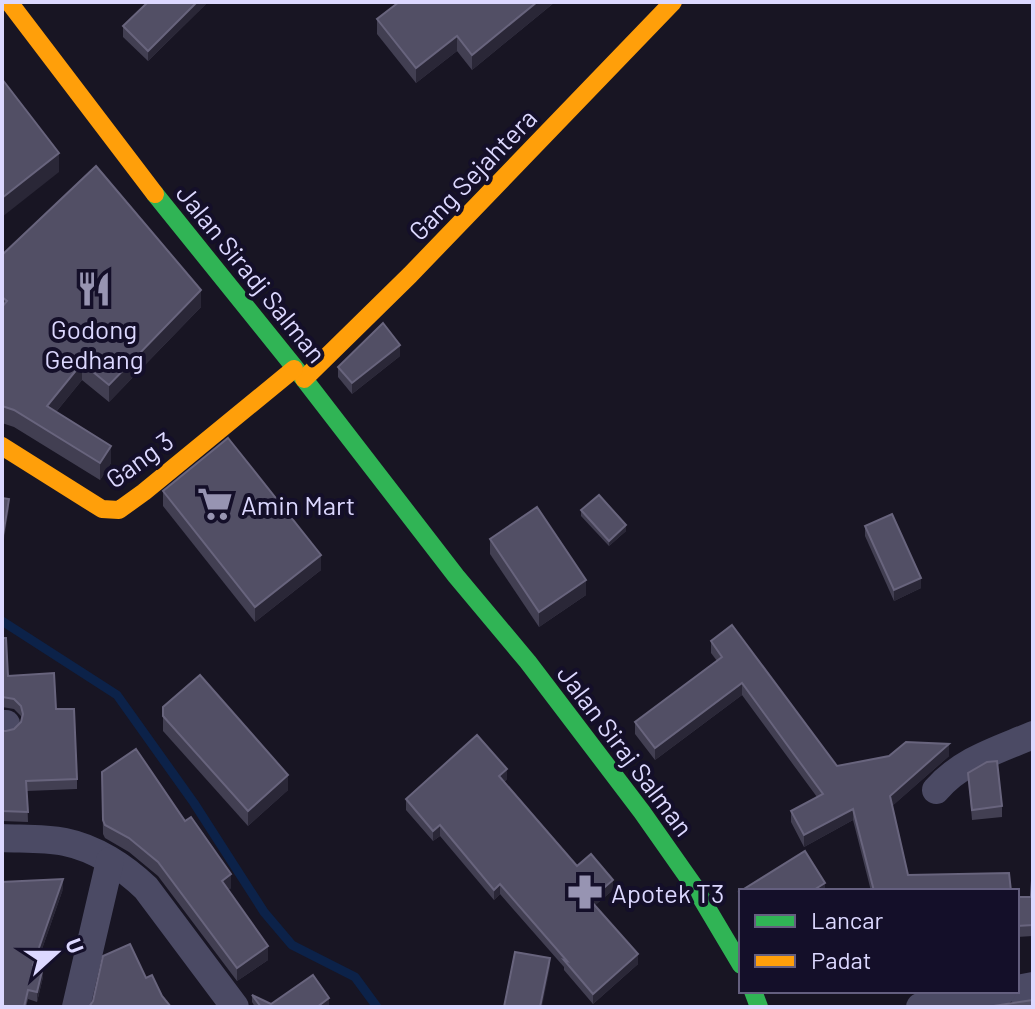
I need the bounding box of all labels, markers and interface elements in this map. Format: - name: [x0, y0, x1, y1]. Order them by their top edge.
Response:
- street label: Gang Sejahtera: [402, 102, 542, 246]
- street label: Jalan Siradj Salman: [171, 178, 333, 368]
- restaurant icon: Godong Gedhang: [75, 270, 113, 308]
- place label: Godong Gedhang: [44, 313, 144, 374]
- street label: Gang 3: [99, 424, 179, 494]
- supermarket icon: Amin Mart: [196, 485, 234, 523]
- place label: Amin Mart: [241, 489, 355, 520]
- street label: Jalan Siraj Salman: [552, 658, 700, 842]
- pharmacy icon: Apotek T3: [566, 873, 604, 911]
- place label: Apotek T3: [611, 877, 724, 908]
- legend: [739, 889, 1019, 993]
- text: Lancar: [811, 905, 883, 934]
- north arrow: [16, 913, 96, 993]
- text: U: [61, 934, 90, 957]
- text: Padat: [811, 945, 871, 974]

